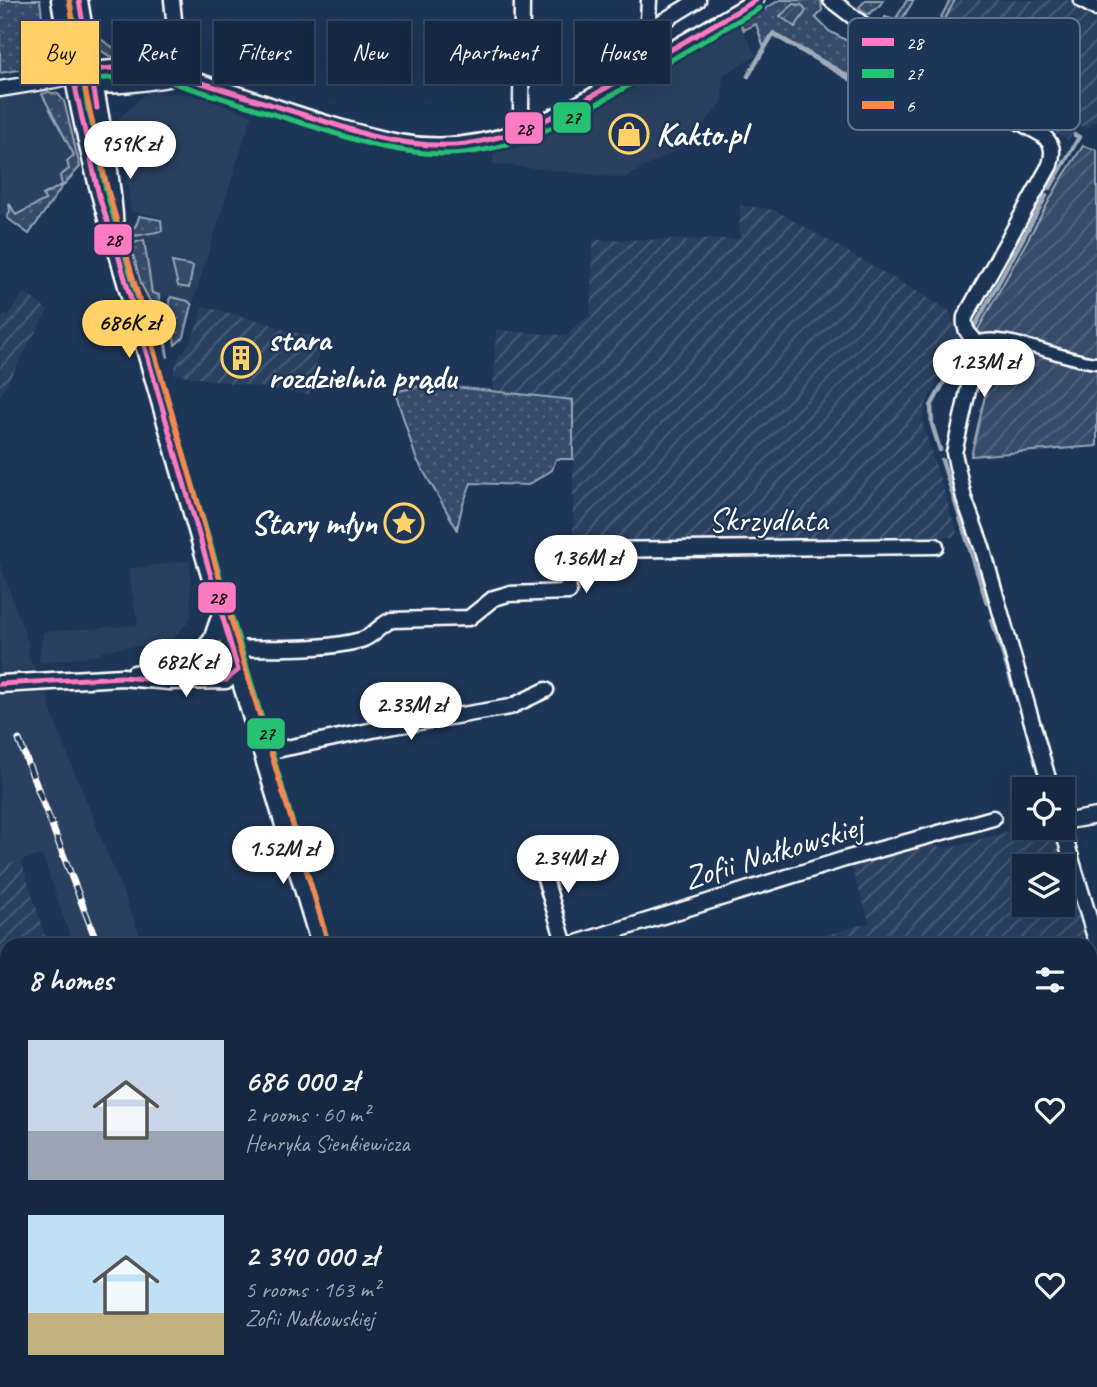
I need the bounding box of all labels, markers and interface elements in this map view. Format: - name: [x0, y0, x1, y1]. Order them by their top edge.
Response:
- legend: [848, 18, 1080, 130]
- chip: Buy: [21, 21, 99, 84]
- chip: Rent: [113, 21, 200, 84]
- chip: Filters: [214, 21, 314, 84]
- chip: New: [328, 21, 411, 84]
- chip: Apartment: [425, 21, 561, 84]
- chip: House: [575, 21, 670, 84]
- text: 28: [906, 31, 926, 55]
- text: 27: [906, 62, 925, 86]
- text: 6: [906, 94, 916, 118]
- line badge: 27: [552, 101, 592, 134]
- text: 27: [563, 106, 583, 130]
- line badge: 28: [504, 111, 544, 145]
- shop icon: Kakto.pl: [608, 113, 650, 155]
- place label: Kakto.pl: [656, 113, 752, 155]
- text: 28: [515, 117, 535, 141]
- pin: 959K zł: [65, 122, 195, 181]
- text: 959K zł: [100, 129, 160, 158]
- line badge: 28: [93, 223, 133, 256]
- text: 28: [104, 228, 124, 252]
- pin: 686K zł: [64, 300, 194, 360]
- text: 686K zł: [98, 308, 160, 337]
- place label: stara rozdzielnia prądu: [268, 318, 459, 398]
- building icon: stara rozdzielnia prądu: [220, 337, 262, 379]
- pin: 1.23M zł: [912, 340, 1056, 399]
- text: 1.23M zł: [949, 347, 1019, 376]
- street label: Skrzydlata: [708, 499, 829, 541]
- place label: Stary młyn: [251, 502, 378, 544]
- place icon: Stary młyn: [383, 502, 425, 544]
- pin: 1.36M zł: [514, 536, 658, 595]
- text: 1.36M zł: [551, 543, 621, 572]
- line badge: 28: [197, 581, 237, 614]
- text: 28: [208, 586, 228, 610]
- pin: 682K zł: [121, 640, 251, 699]
- text: 682K zł: [155, 647, 217, 676]
- pin: 2.33M zł: [339, 682, 483, 742]
- text: 2.33M zł: [376, 690, 446, 719]
- line badge: 27: [246, 717, 286, 750]
- text: 27: [257, 722, 277, 746]
- map controls: [1012, 777, 1075, 917]
- button: locate: [1012, 777, 1075, 840]
- street label: Zofii Nałkowskiej: [678, 804, 872, 899]
- pin: 1.52M zł: [211, 826, 355, 886]
- text: 1.52M zł: [248, 834, 318, 863]
- pin: 2.34M zł: [496, 836, 640, 895]
- text: 2.34M zł: [533, 843, 603, 872]
- button: layers: [1012, 854, 1075, 917]
- text: 8 homes: [28, 961, 113, 999]
- icon: filters: [1031, 961, 1069, 999]
- text: 686 000 zł: [245, 1062, 358, 1100]
- icon: home: [84, 1068, 168, 1152]
- icon: heart: [1031, 1091, 1069, 1129]
- text: 2 rooms · 60 m²: [245, 1100, 369, 1129]
- text: Henryka Sienkiewicza: [245, 1129, 410, 1158]
- text: 2 340 000 zł: [245, 1237, 377, 1275]
- icon: home: [84, 1243, 168, 1327]
- icon: heart: [1031, 1266, 1069, 1304]
- text: 5 rooms · 163 m²: [245, 1275, 380, 1304]
- text: Zofii Nałkowskiej: [245, 1304, 374, 1333]

